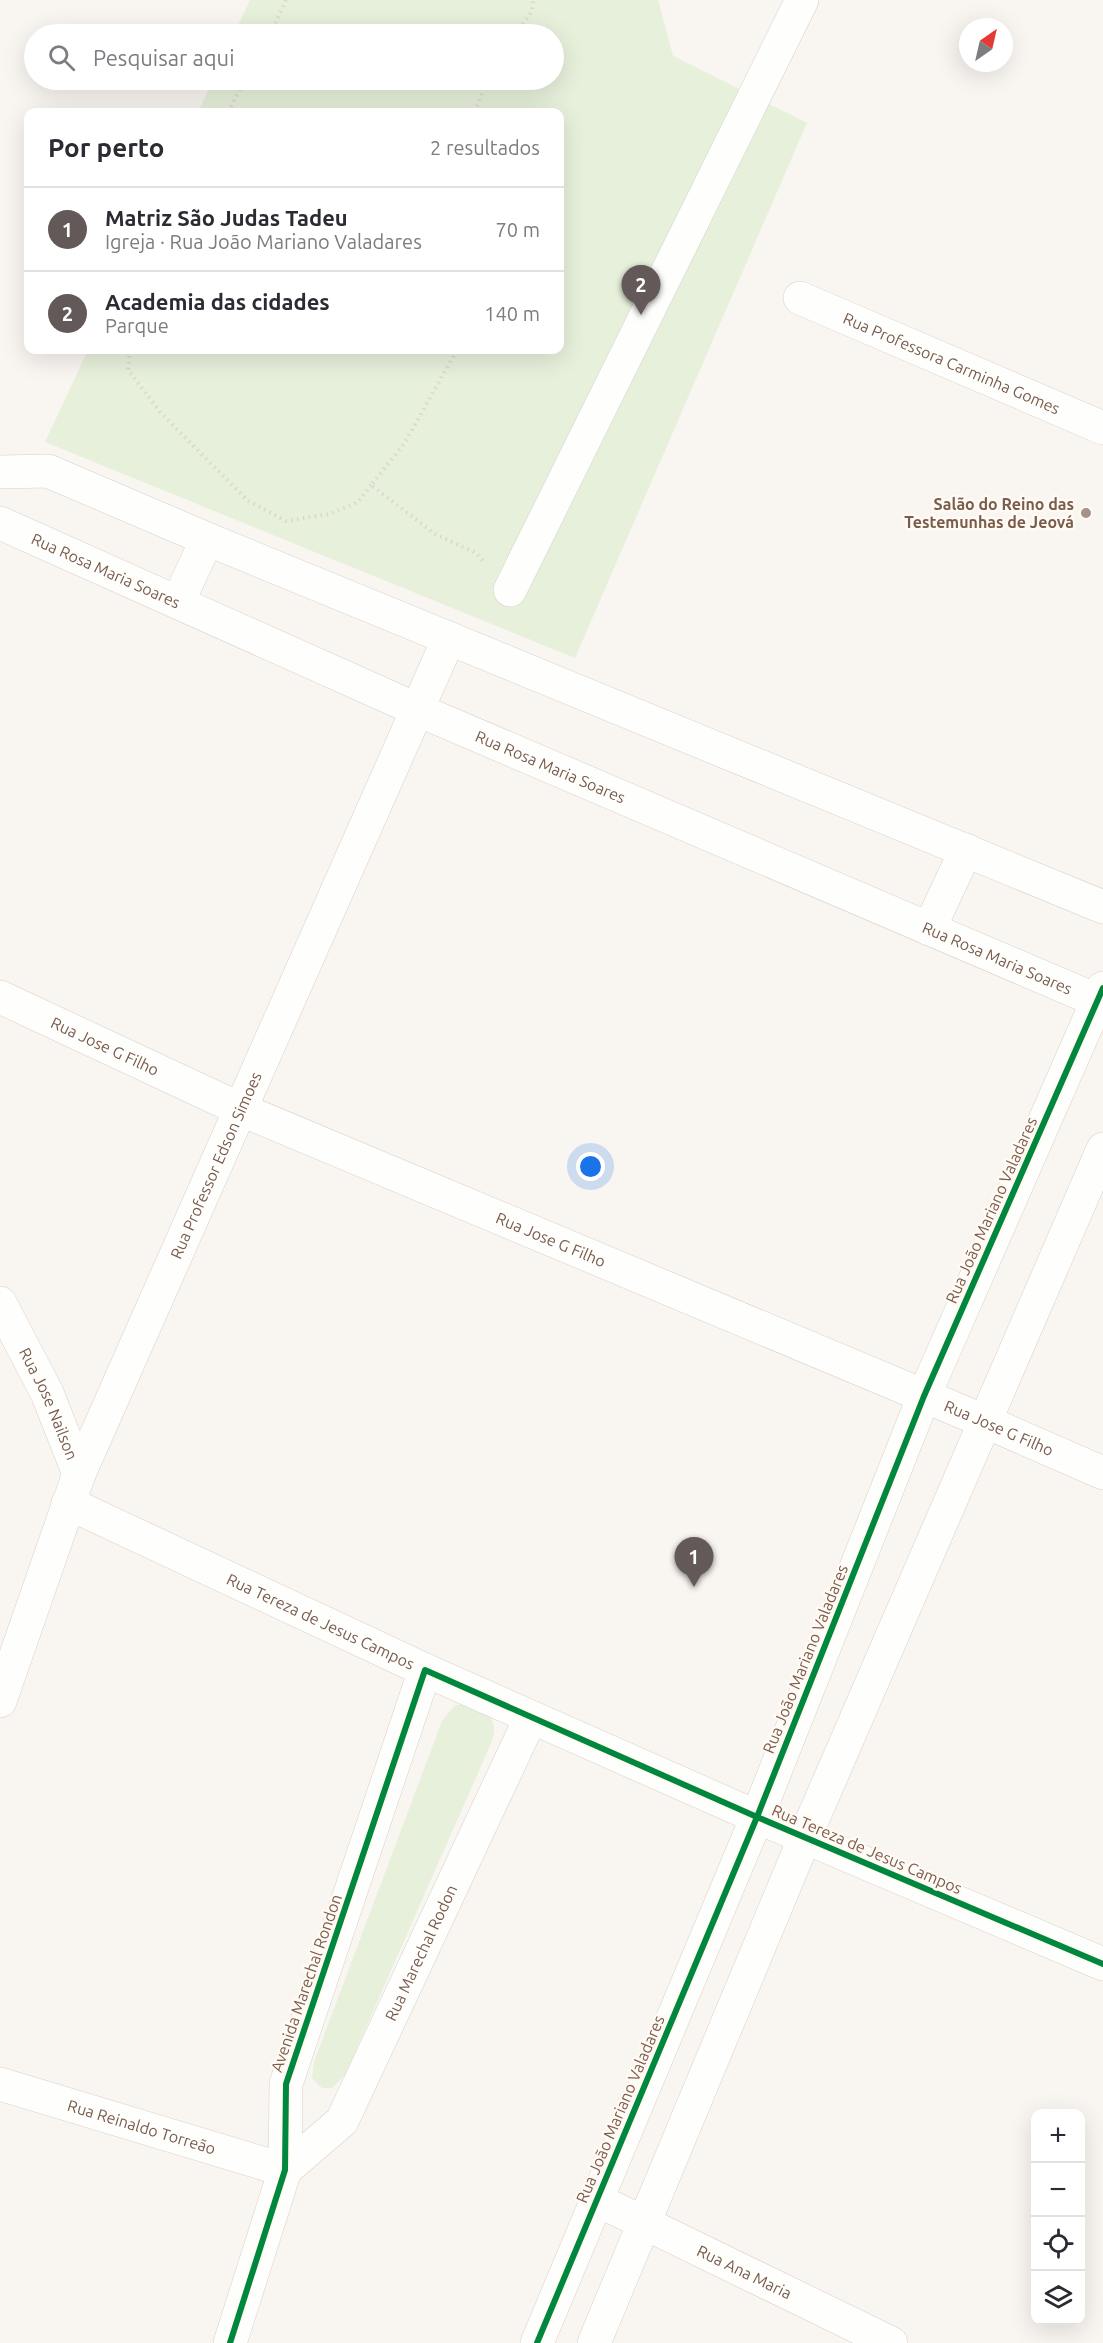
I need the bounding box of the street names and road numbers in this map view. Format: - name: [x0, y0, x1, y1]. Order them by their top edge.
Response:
- street label: Rua Professora Carminha Gomes: [841, 309, 1063, 417]
- street label: Rua Rosa Maria Soares: [29, 529, 183, 611]
- street label: Rua Rosa Maria Soares: [473, 727, 628, 807]
- street label: Rua Rosa Maria Soares: [920, 918, 1075, 998]
- street label: Rua Jose G Filho: [48, 1013, 162, 1079]
- street label: Rua Professor Edson Simoes: [166, 1069, 265, 1262]
- street label: Rua João Mariano Valadares: [942, 1114, 1040, 1306]
- street label: Rua Jose G Filho: [493, 1209, 608, 1270]
- street label: Rua Jose Nailson: [16, 1344, 81, 1462]
- street label: Rua Jose G Filho: [942, 1396, 1056, 1459]
- street label: Rua João Mariano Valadares: [759, 1562, 851, 1756]
- street label: Rua Tereza de Jesus Campos: [224, 1570, 417, 1673]
- street label: Rua Tereza de Jesus Campos: [769, 1801, 965, 1897]
- street label: Rua Marechal Rodon: [381, 1882, 460, 2024]
- street label: Avenida Marechal Rondon: [267, 1892, 345, 2074]
- street label: Rua João Mariano Valadares: [572, 2013, 668, 2205]
- street label: Rua Reinaldo Torreão: [65, 2096, 218, 2158]
- street label: Rua Ana Maria: [694, 2241, 795, 2302]

